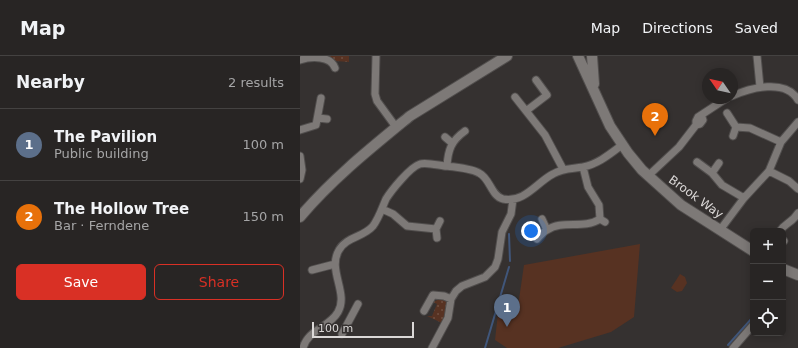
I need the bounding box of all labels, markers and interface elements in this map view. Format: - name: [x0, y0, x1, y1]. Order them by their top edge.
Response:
- text: Map: [20, 17, 65, 39]
- text: Map: [591, 20, 620, 36]
- text: Directions: [642, 20, 713, 36]
- text: Saved: [735, 20, 778, 36]
- north arrow: [702, 68, 738, 104]
- text: Nearby: [16, 72, 85, 92]
- text: 2 results: [228, 75, 284, 90]
- pin: 2: [642, 103, 668, 136]
- text: The Pavilion: [54, 128, 157, 146]
- text: 1: [24, 137, 34, 152]
- text: 100 m: [242, 137, 284, 152]
- text: Public building: [54, 146, 149, 161]
- street label: Brook Way: [666, 173, 726, 221]
- text: The Hollow Tree: [54, 200, 189, 218]
- text: 2: [24, 209, 34, 224]
- text: 150 m: [242, 209, 284, 224]
- text: Bar · Ferndene: [54, 218, 149, 233]
- your location: [521, 221, 541, 241]
- map controls: [750, 228, 786, 336]
- button: +: [750, 228, 786, 264]
- button: Save: [16, 264, 146, 300]
- button: Share: [154, 264, 284, 300]
- button: −: [750, 264, 786, 300]
- pin: 1: [494, 294, 520, 327]
- button: locate: [750, 300, 786, 336]
- scale bar: [312, 320, 414, 339]
- text: 100 m: [318, 322, 353, 335]

